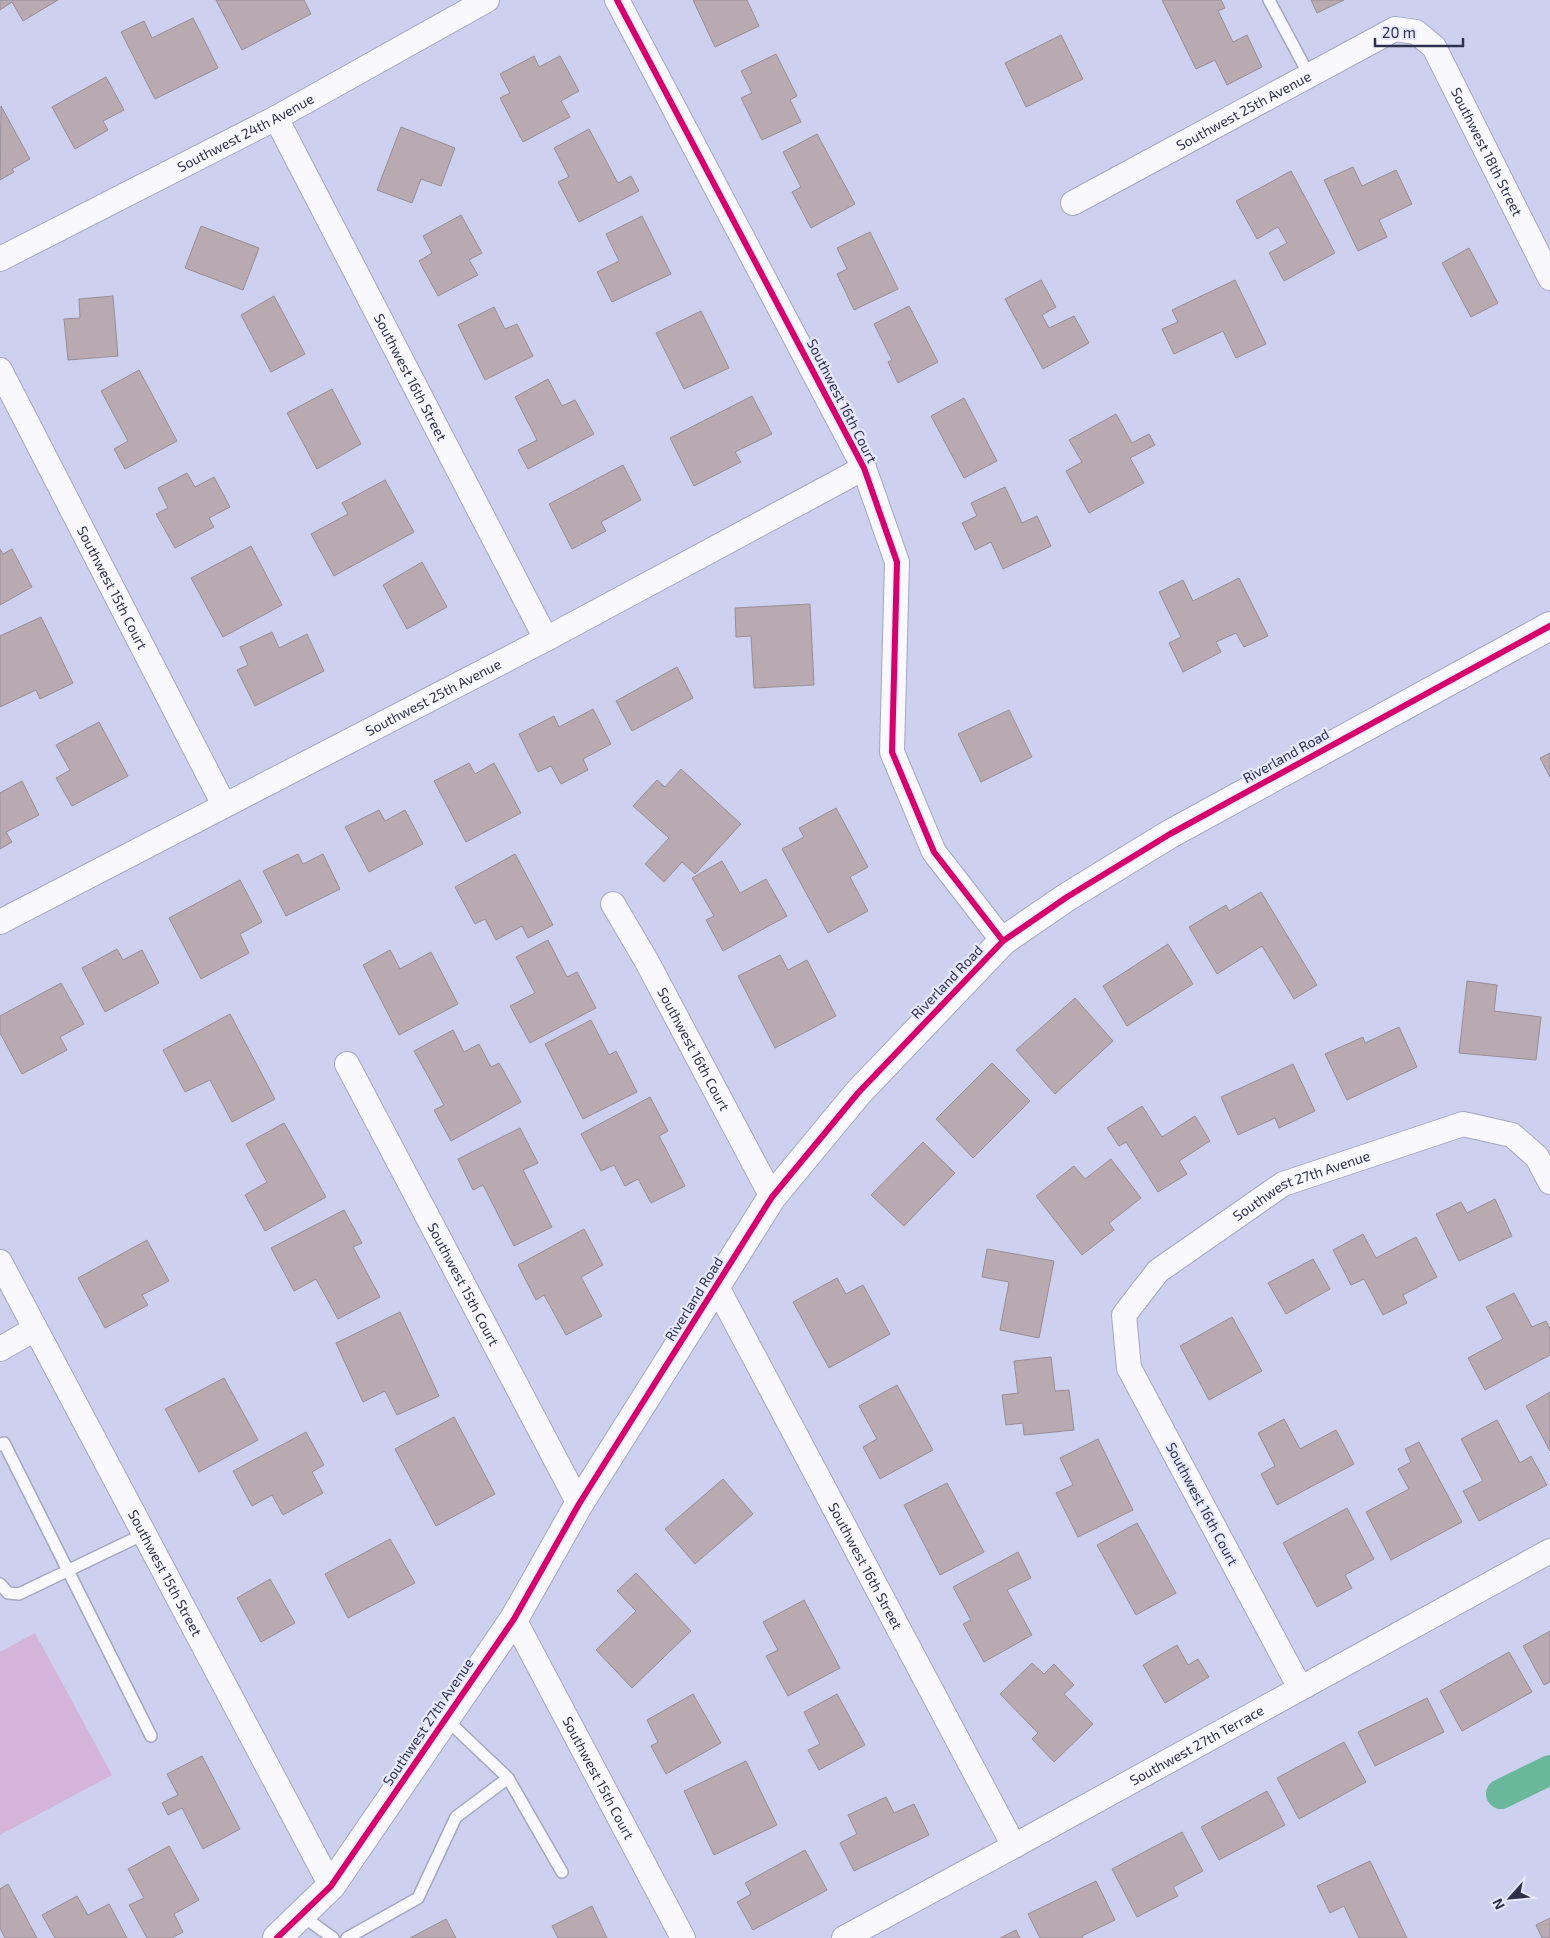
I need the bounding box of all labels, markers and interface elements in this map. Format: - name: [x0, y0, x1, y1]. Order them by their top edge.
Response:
- scale bar: [1375, 15, 1462, 47]
- text: 20 m: [1382, 23, 1416, 41]
- street label: Southwest 25th Avenue: [1173, 67, 1314, 154]
- street label: Southwest 18th Street: [1448, 85, 1526, 219]
- street label: Southwest 24th Avenue: [174, 90, 316, 175]
- street label: Southwest 16th Street: [371, 310, 451, 444]
- street label: Southwest 16th Court: [804, 336, 881, 466]
- street label: Southwest 15th Court: [74, 523, 151, 652]
- street label: Southwest 25th Avenue: [362, 655, 504, 739]
- street label: Riverland Road: [1240, 725, 1332, 786]
- street label: Riverland Road: [907, 941, 986, 1022]
- street label: Southwest 16th Court: [654, 984, 734, 1113]
- street label: Southwest 27th Avenue: [1229, 1147, 1372, 1224]
- street label: Southwest 15th Court: [424, 1220, 503, 1348]
- street label: Riverland Road: [661, 1254, 726, 1344]
- street label: Southwest 16th Court: [1163, 1439, 1242, 1568]
- street label: Southwest 16th Street: [825, 1500, 906, 1632]
- street label: Southwest 15th Street: [125, 1507, 206, 1639]
- street label: Southwest 27th Avenue: [379, 1655, 477, 1789]
- street label: Southwest 27th Terrace: [1127, 1701, 1267, 1789]
- street label: Southwest 15th Court: [559, 1714, 638, 1842]
- north arrow: [1485, 1873, 1535, 1923]
- text: N: [1488, 1896, 1508, 1912]

